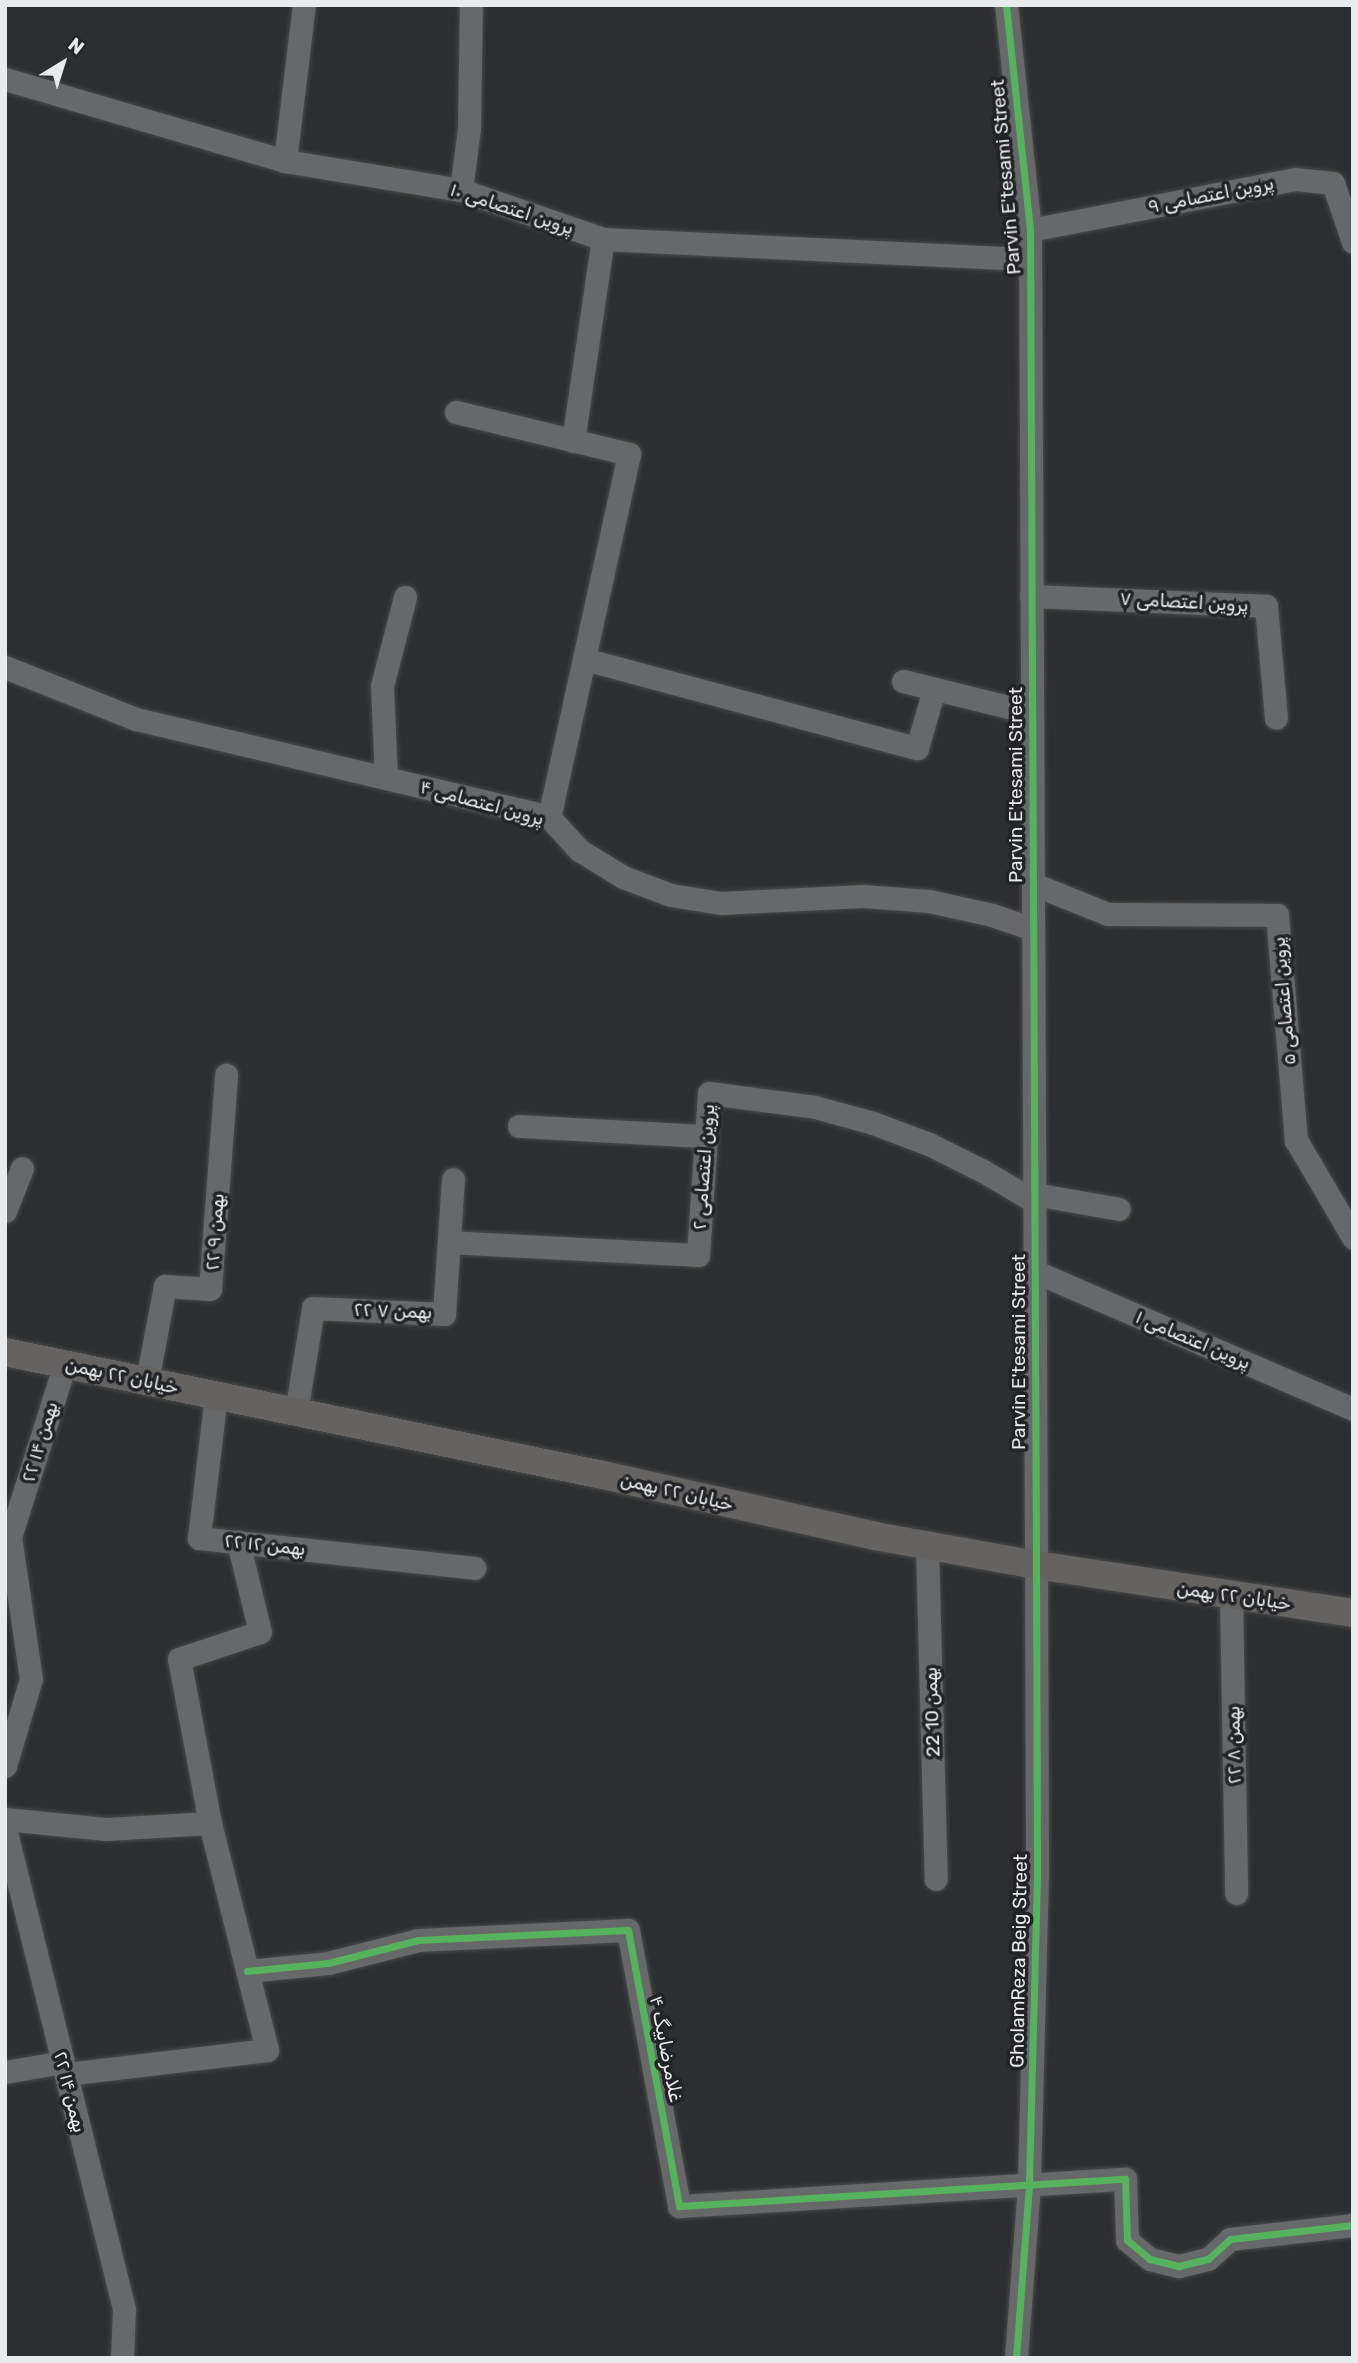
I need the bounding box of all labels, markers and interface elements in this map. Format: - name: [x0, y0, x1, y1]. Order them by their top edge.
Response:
- north arrow: [28, 28, 98, 98]
- text: N: [64, 33, 89, 59]
- street label: Parvin E'tesami Street: [986, 78, 1026, 276]
- street label: پروین اعتصامی ۹: [1146, 172, 1276, 218]
- street label: پروین اعتصامی ۱۰: [447, 178, 577, 240]
- street label: پروین اعتصامی ۷: [1119, 587, 1249, 617]
- street label: Parvin E'tesami Street: [1005, 687, 1027, 883]
- street label: پروین اعتصامی ۴: [417, 775, 547, 831]
- street label: پروین اعتصامی ۵: [1267, 936, 1301, 1066]
- street label: پروین اعتصامی ۲: [688, 1103, 720, 1231]
- street label: ۲۲ بهمن ۹: [201, 1193, 229, 1271]
- street label: Parvin E'tesami Street: [1008, 1254, 1030, 1450]
- street label: ۲۲ بهمن ۷: [353, 1298, 433, 1324]
- street label: پروین اعتصامی ۱: [1132, 1306, 1254, 1374]
- street label: خیابان ۲۲ بهمن: [63, 1353, 181, 1399]
- street label: ۲۲ بهمن ۱۴: [17, 1399, 63, 1485]
- street label: خیابان ۲۲ بهمن: [618, 1468, 736, 1516]
- street label: ۲۲ بهمن ۱۲: [223, 1529, 307, 1561]
- street label: خیابان ۲۲ بهمن: [1175, 1577, 1293, 1615]
- street label: 22 بهمن 10: [919, 1666, 945, 1758]
- street label: ۲۲ بهمن ۸: [1222, 1706, 1246, 1784]
- street label: GholamReza Beig Street: [1006, 1854, 1032, 2068]
- street label: غلامرضابیگ ۴: [645, 1994, 687, 2104]
- street label: ۲۲ بهمن ۱۴: [49, 2049, 91, 2135]

